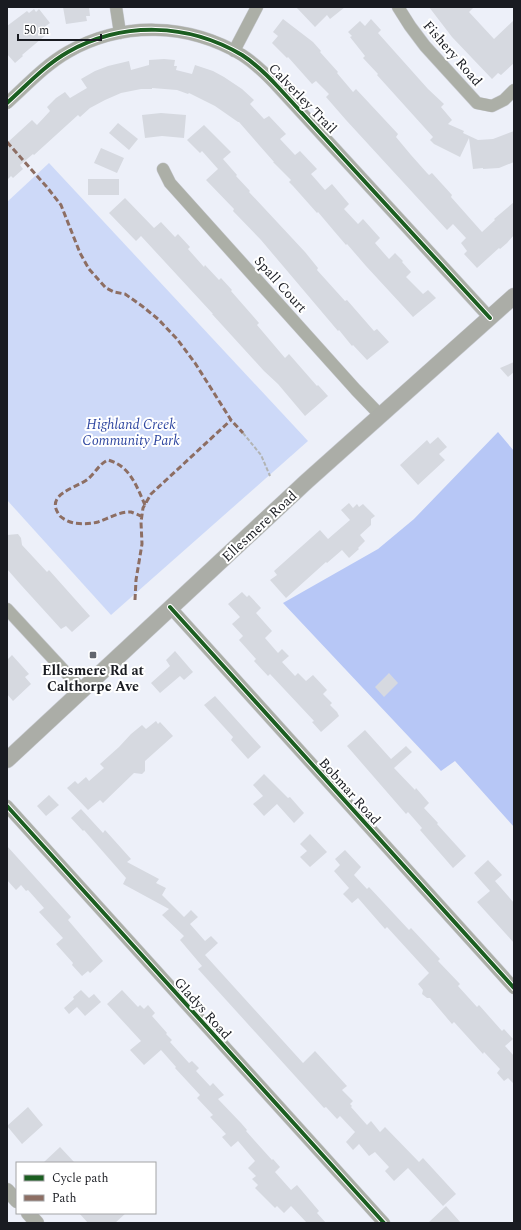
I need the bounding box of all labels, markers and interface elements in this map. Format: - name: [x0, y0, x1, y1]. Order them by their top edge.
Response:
- scale bar: [18, 16, 101, 42]
- street label: Fishery Road: [418, 16, 487, 91]
- text: 50 m: [24, 21, 49, 40]
- street label: Calverley Trail: [263, 58, 342, 138]
- street label: Spall Court: [249, 251, 312, 317]
- park label: Highland Creek Community Park: [82, 414, 180, 451]
- street label: Ellesmere Road: [217, 486, 302, 567]
- marker: Ellesmere Rd at Calthorpe Ave: [88, 650, 98, 660]
- place label: Ellesmere Rd at Calthorpe Ave: [42, 660, 145, 697]
- street label: Bobmar Road: [314, 753, 386, 830]
- street label: Gladys Road: [169, 973, 236, 1044]
- legend: [16, 1162, 156, 1214]
- text: Cycle path: [52, 1169, 109, 1188]
- text: Path: [52, 1189, 77, 1208]

